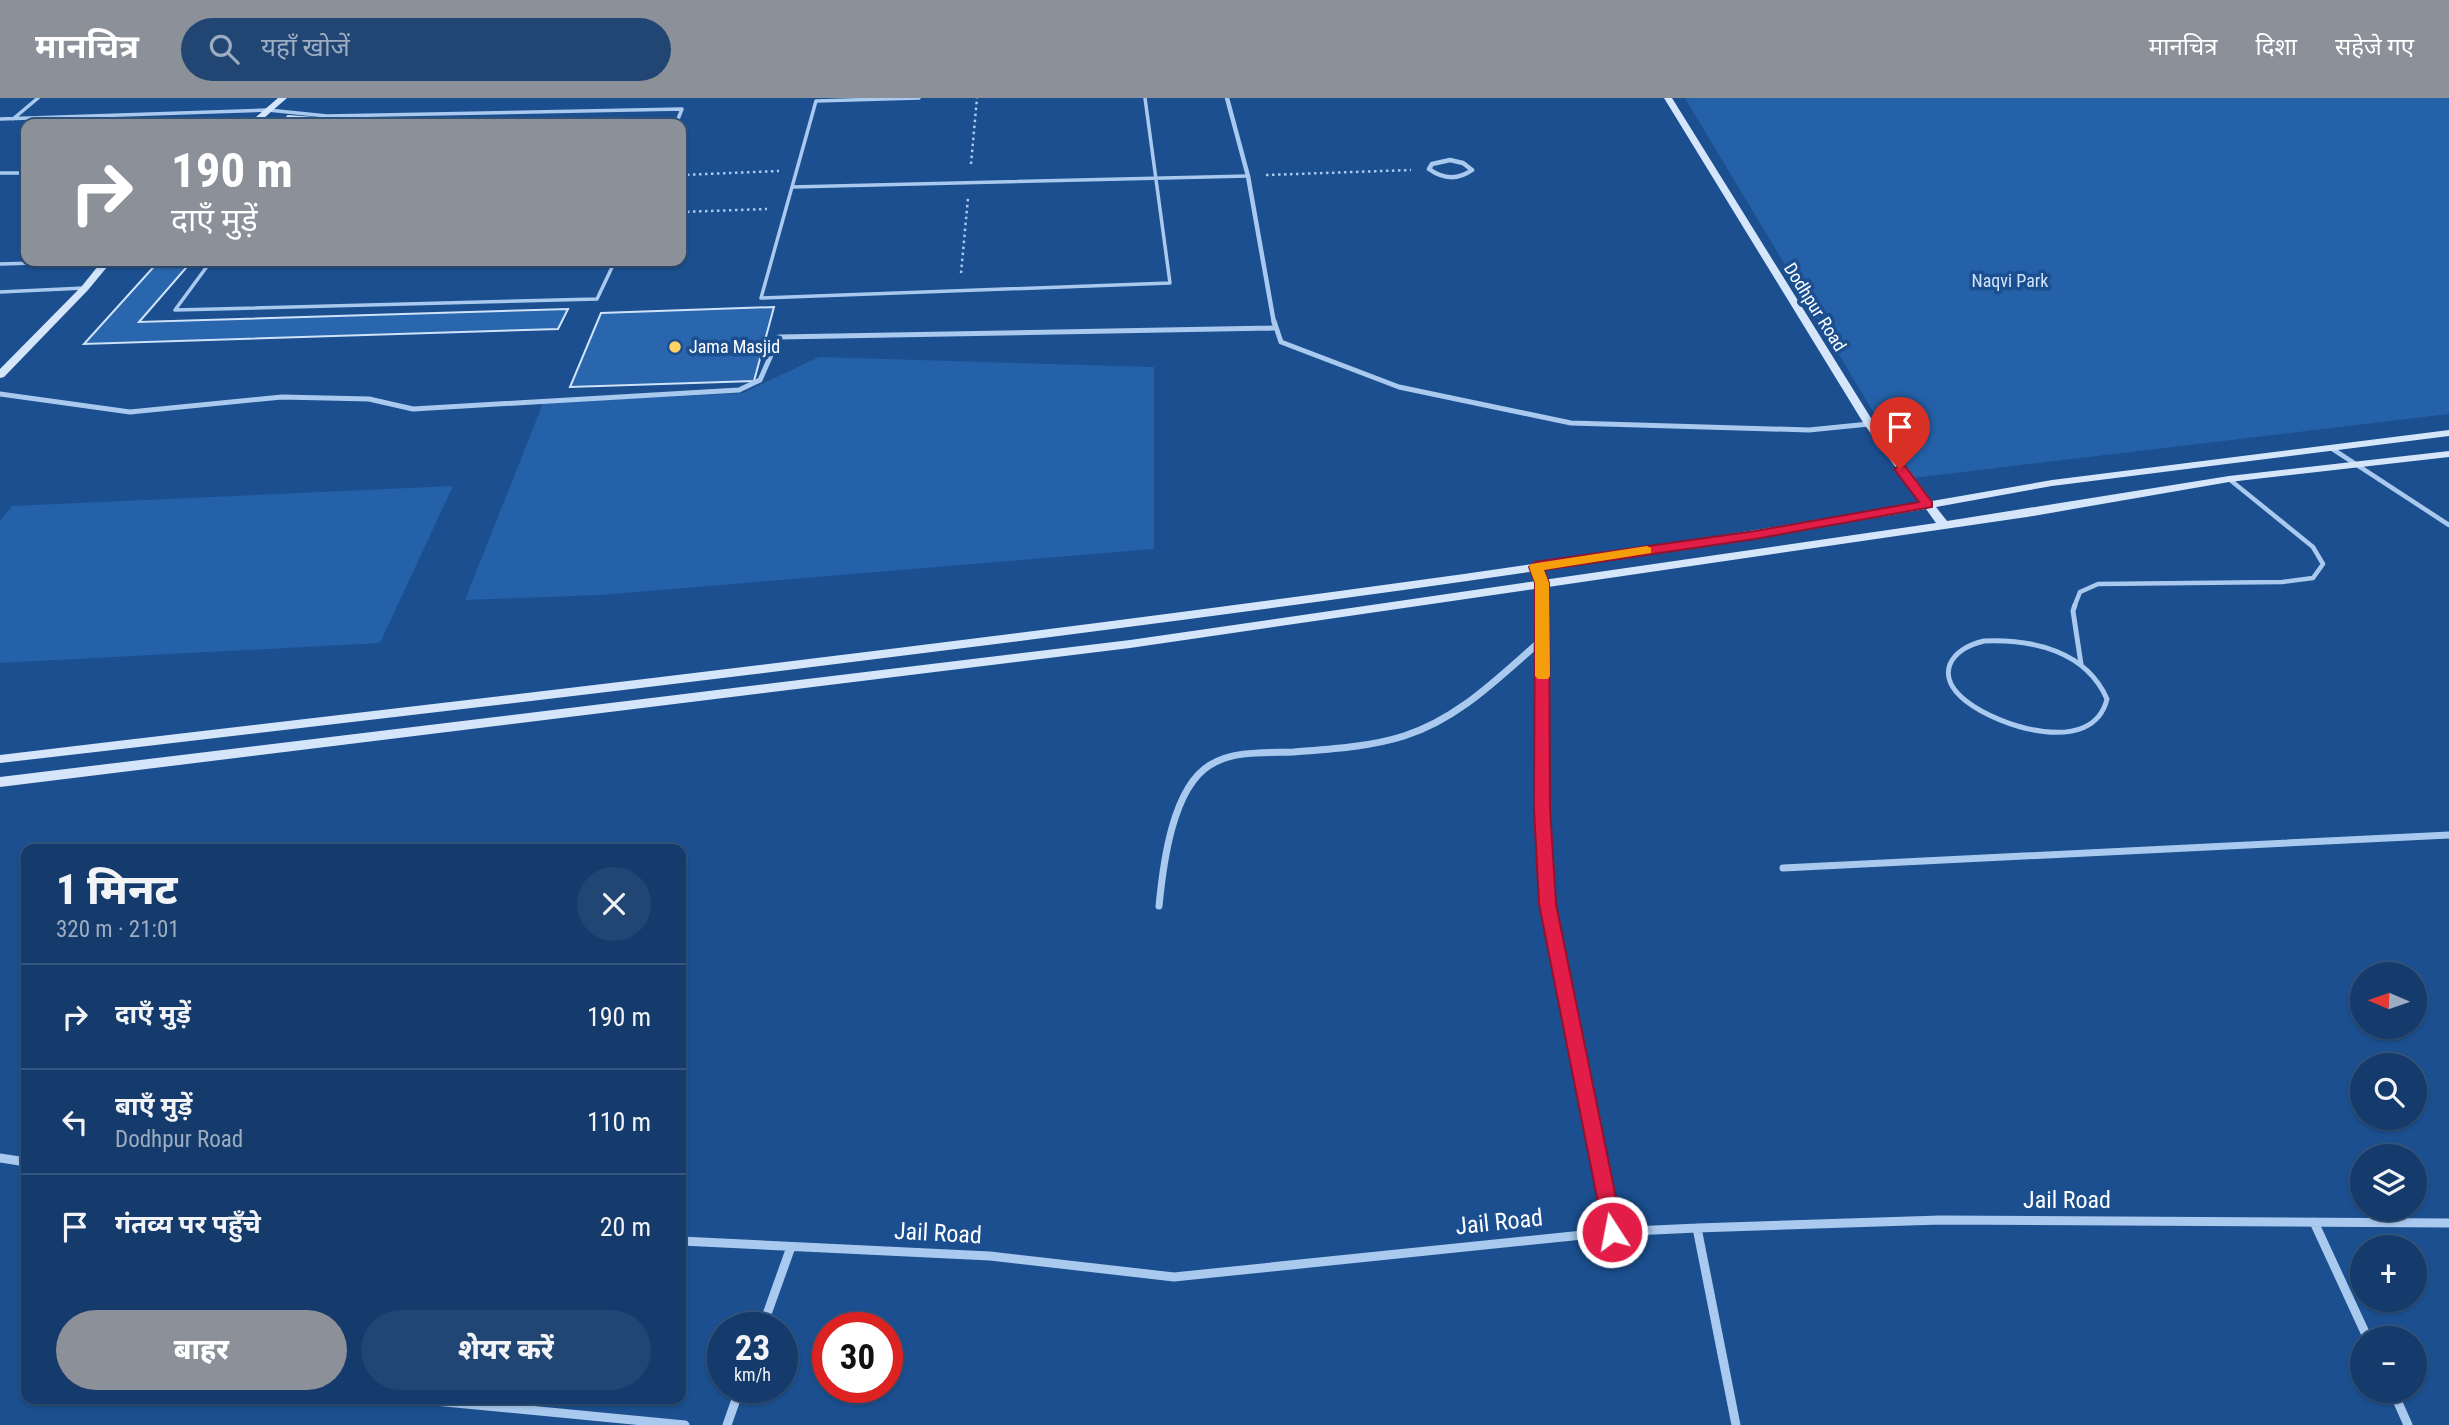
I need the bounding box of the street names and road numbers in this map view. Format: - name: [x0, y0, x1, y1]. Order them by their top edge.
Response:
- street label: Dodhpur Road: [1780, 259, 1851, 355]
- street label: Jail Road: [2023, 1186, 2111, 1214]
- street label: Jail Road: [1454, 1203, 1544, 1241]
- street label: Jail Road: [893, 1217, 983, 1249]

